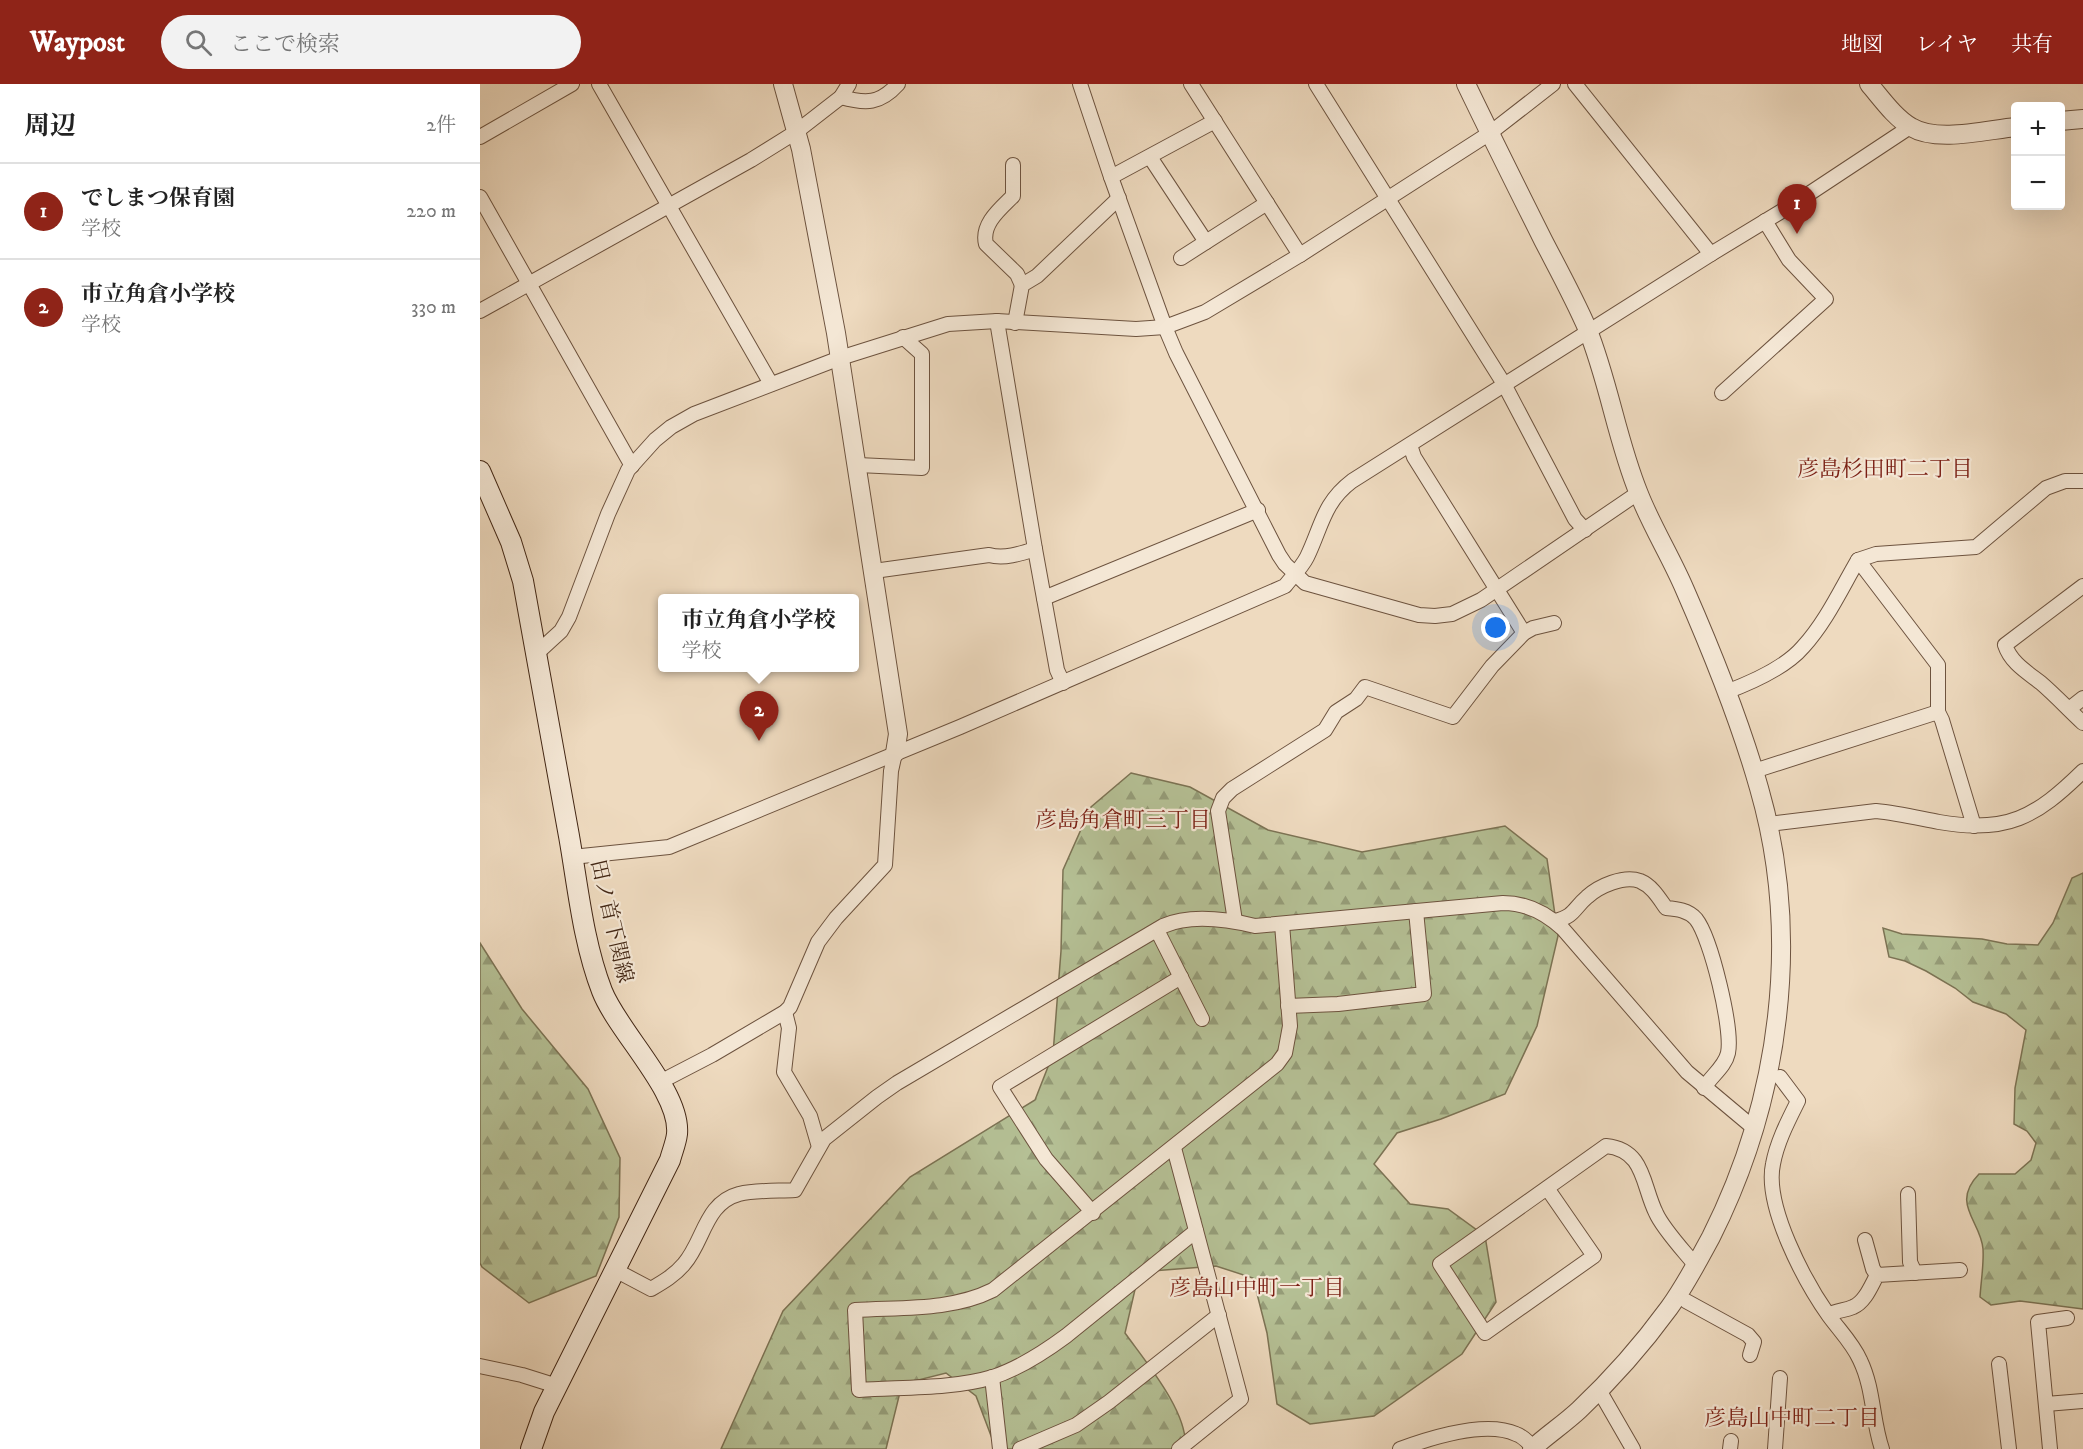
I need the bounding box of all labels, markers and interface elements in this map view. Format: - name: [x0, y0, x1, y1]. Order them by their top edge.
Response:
- search box: [161, 15, 581, 69]
- text: Waypost: [30, 25, 125, 60]
- icon: search: [182, 26, 215, 59]
- text: ここで検索: [230, 31, 340, 58]
- text: 地図: [1841, 32, 1883, 58]
- text: レイヤ: [1916, 32, 1978, 58]
- text: 共有: [2011, 32, 2053, 58]
- map controls: [2011, 102, 2065, 210]
- button: +: [2011, 102, 2065, 156]
- text: 周辺: [24, 110, 76, 143]
- text: 2件: [426, 113, 456, 138]
- button: −: [2011, 156, 2065, 210]
- pin: 1: [1778, 184, 1816, 234]
- text: でしまつ保育園: [81, 185, 235, 212]
- text: 1: [40, 199, 47, 224]
- text: 220 m: [406, 199, 456, 224]
- text: 学校: [81, 217, 121, 242]
- text: 市立角倉小学校: [81, 281, 235, 308]
- text: 2: [39, 295, 48, 320]
- text: 330 m: [411, 295, 456, 320]
- text: 学校: [81, 313, 121, 338]
- district label: 彦島杉田町二丁目: [1797, 456, 1973, 483]
- popup: [658, 594, 859, 672]
- text: 市立角倉小学校: [681, 607, 836, 634]
- your location: [1481, 613, 1510, 642]
- text: 学校: [681, 639, 721, 664]
- pin: 2: [740, 692, 778, 741]
- district label: 彦島角倉町三丁目: [1035, 807, 1211, 834]
- street label: 田ノ首下関線: [584, 857, 638, 986]
- district label: 彦島山中町一丁目: [1169, 1275, 1345, 1302]
- district label: 彦島山中町二丁目: [1704, 1405, 1880, 1432]

